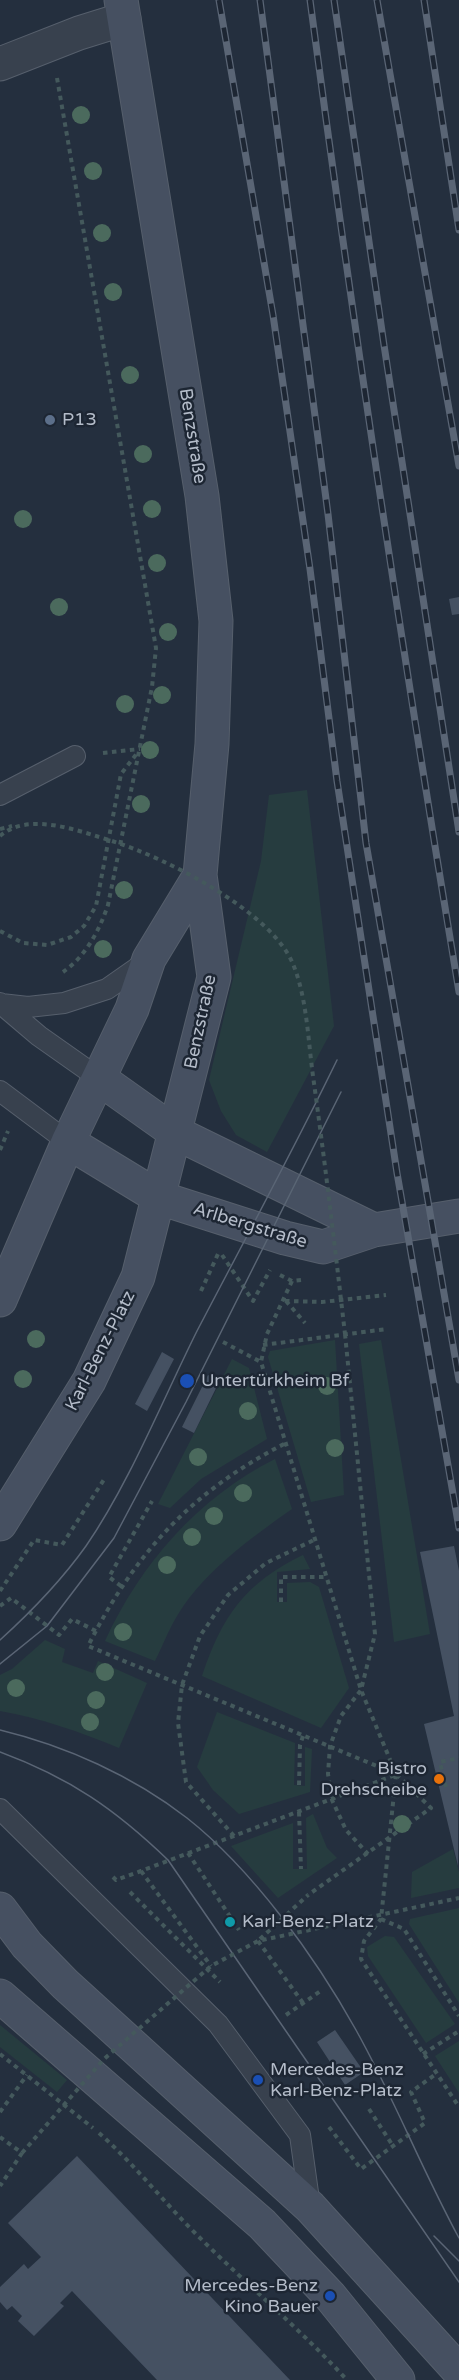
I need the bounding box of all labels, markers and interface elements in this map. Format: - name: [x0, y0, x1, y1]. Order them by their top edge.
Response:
- street label: Benzstraße: [174, 387, 210, 485]
- place label: P13: [62, 409, 97, 431]
- marker: P13: [43, 413, 57, 427]
- street label: Benzstraße: [180, 973, 222, 1071]
- street label: Arlbergstraße: [191, 1198, 309, 1254]
- street label: Karl-Benz-Platz: [61, 1287, 141, 1415]
- place label: Untertürkheim Bf: [201, 1370, 349, 1392]
- marker: Untertürkheim Bf: [178, 1372, 196, 1390]
- place label: Bistro Drehscheibe: [320, 1758, 427, 1800]
- marker: Bistro Drehscheibe: [432, 1772, 446, 1786]
- place label: Karl-Benz-Platz: [242, 1911, 374, 1933]
- marker: Karl-Benz-Platz: [223, 1915, 237, 1929]
- place label: Mercedes-Benz Karl-Benz-Platz: [270, 2059, 404, 2102]
- marker: Mercedes-Benz Karl-Benz-Platz: [251, 2073, 265, 2087]
- place label: Mercedes-Benz Kino Bauer: [184, 2275, 318, 2318]
- marker: Mercedes-Benz Kino Bauer: [323, 2289, 337, 2303]

